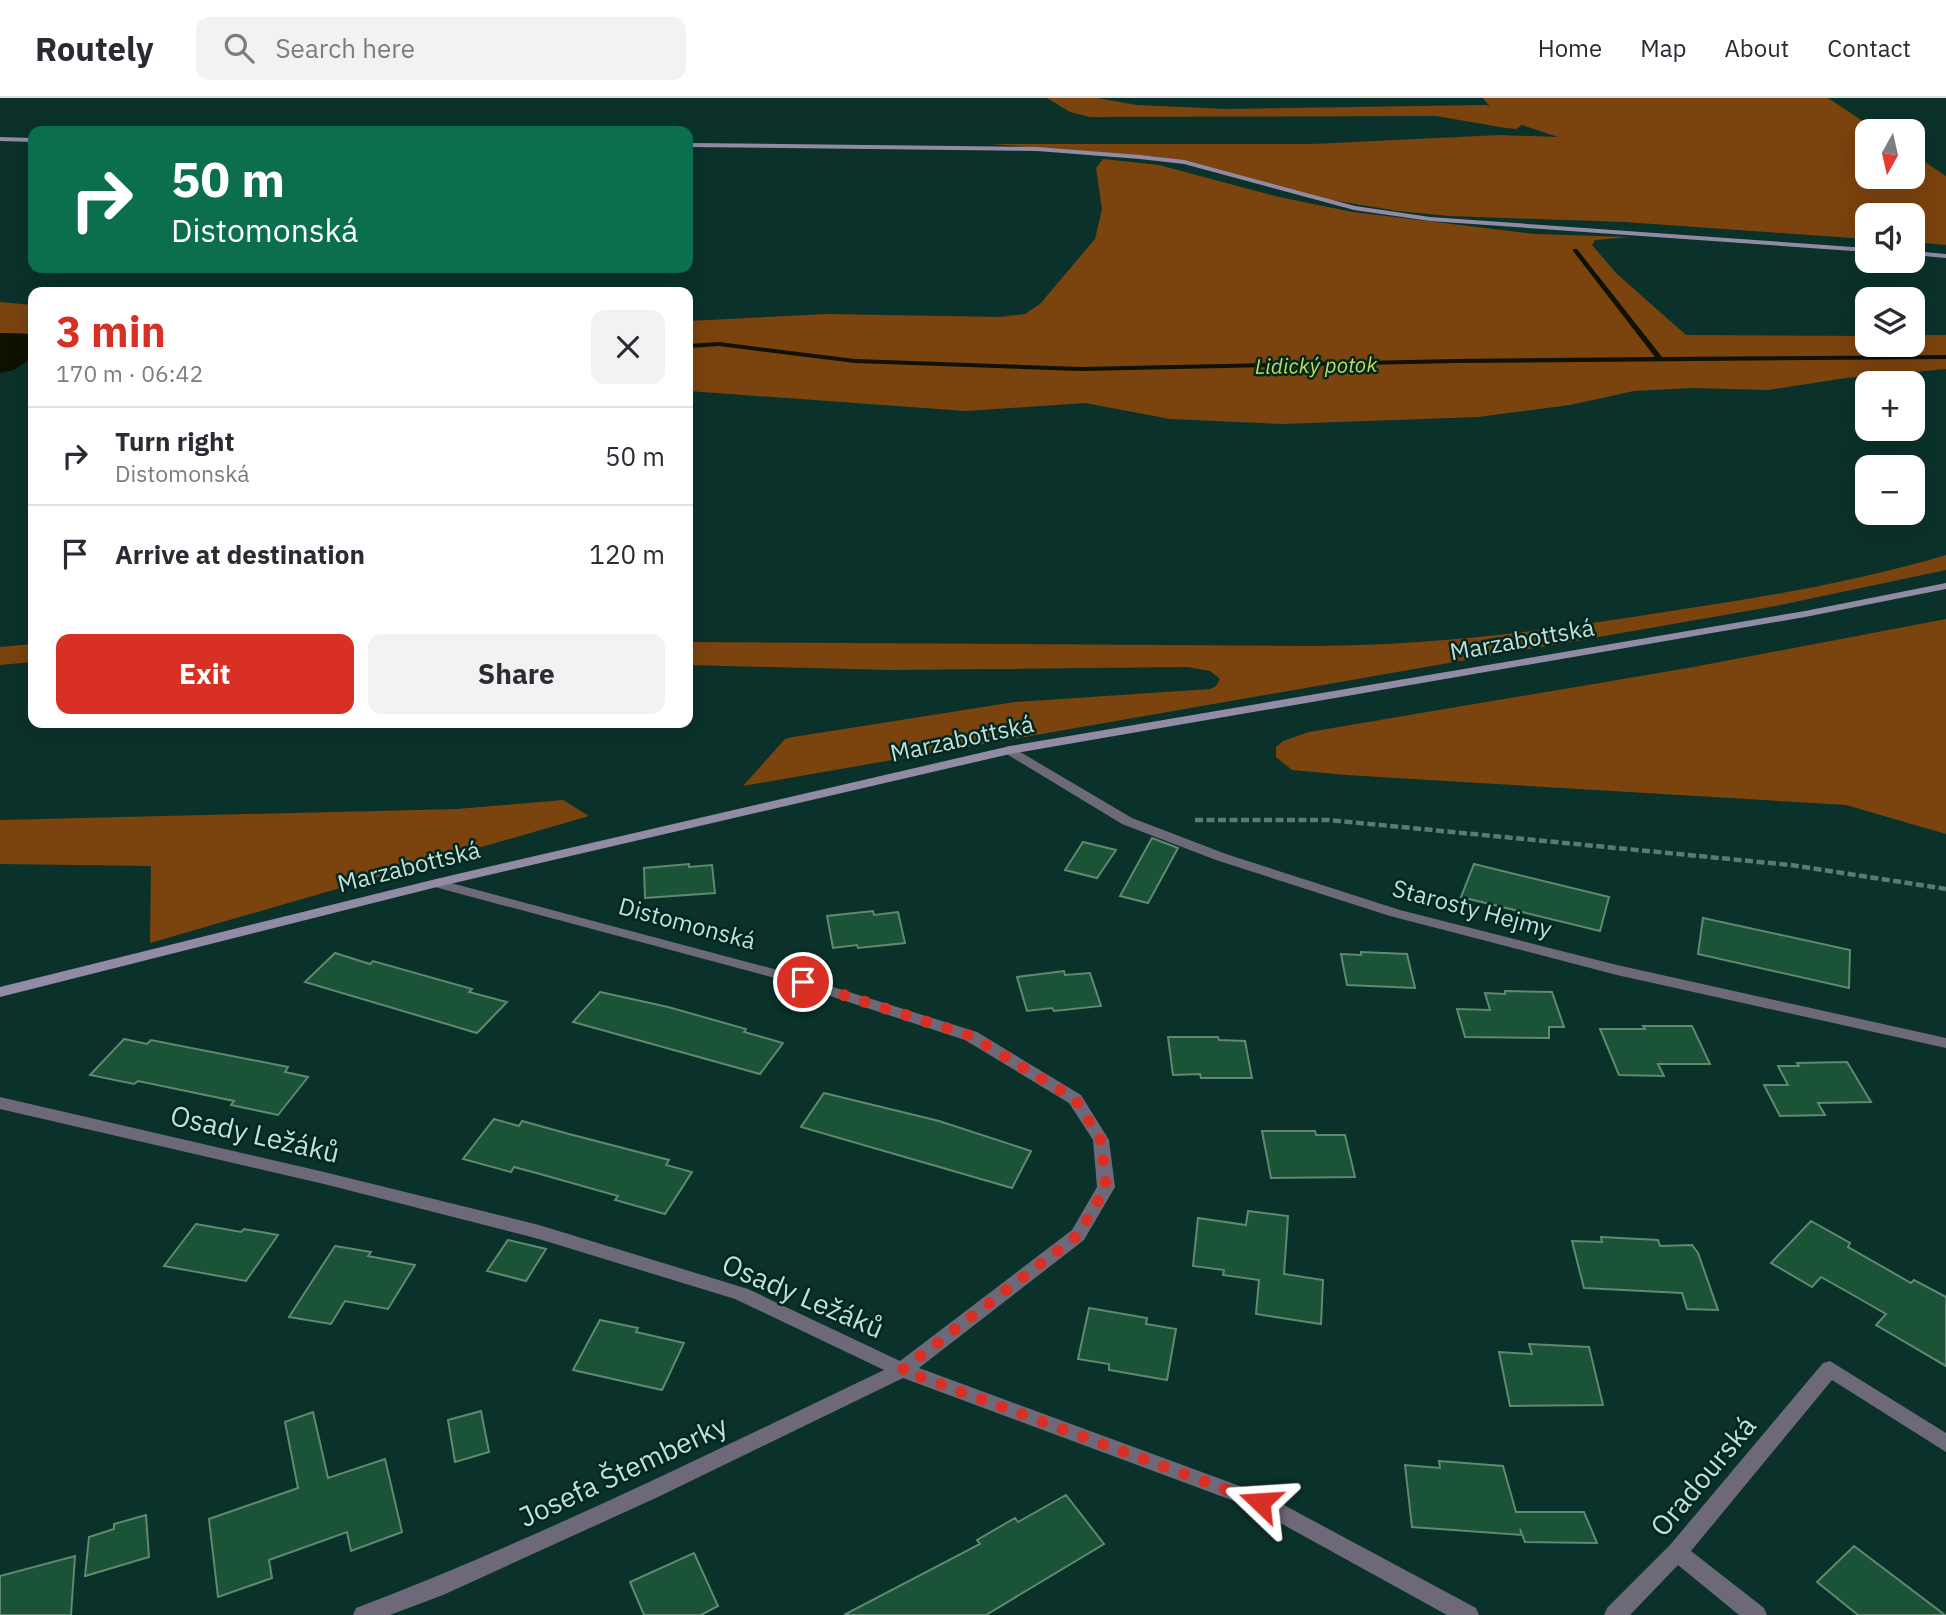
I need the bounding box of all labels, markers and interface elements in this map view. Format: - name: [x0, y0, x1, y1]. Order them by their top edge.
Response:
- search box: [196, 17, 686, 80]
- text: Routely: [35, 27, 154, 70]
- icon: search: [220, 29, 258, 67]
- text: Search here: [276, 31, 415, 65]
- text: Home: [1538, 32, 1602, 64]
- text: Map: [1640, 32, 1686, 64]
- text: About: [1724, 32, 1789, 64]
- text: Contact: [1827, 32, 1911, 64]
- north arrow: [1855, 119, 1925, 189]
- map controls: [1855, 119, 1925, 525]
- text: 50 m: [171, 147, 285, 210]
- icon: right: [56, 154, 147, 245]
- button: sound: [1855, 203, 1925, 273]
- text: Distomonská: [171, 209, 358, 251]
- button: layers: [1855, 287, 1925, 357]
- text: 3 min: [56, 304, 166, 359]
- button: close: [591, 310, 665, 384]
- water label: Lidický potok: [1255, 350, 1379, 380]
- text: 170 m · 06:42: [56, 358, 203, 388]
- button: +: [1855, 371, 1925, 441]
- text: Turn right: [115, 424, 234, 458]
- icon: right: [56, 437, 94, 475]
- text: 50 m: [605, 439, 665, 473]
- button: −: [1855, 455, 1925, 525]
- text: Distomonská: [115, 458, 250, 488]
- icon: arrive: [56, 535, 94, 573]
- text: Arrive at destination: [115, 537, 365, 571]
- text: 120 m: [589, 537, 665, 571]
- street label: Marzabottská: [1447, 611, 1597, 667]
- button: Exit: [56, 634, 354, 714]
- button: Share: [368, 634, 665, 714]
- street label: Marzabottská: [887, 707, 1037, 769]
- street label: Marzabottská: [334, 833, 484, 899]
- street label: Starosty Hejmy: [1389, 871, 1556, 945]
- street label: Distomonská: [615, 889, 759, 957]
- pin: [773, 952, 833, 1012]
- icon: arrive: [784, 963, 822, 1001]
- street label: Osady Ležáků: [167, 1096, 343, 1171]
- street label: Osady Ležáků: [717, 1245, 890, 1346]
- street label: Josefa Štemberky: [513, 1406, 733, 1535]
- street label: Oradourská: [1641, 1408, 1764, 1544]
- position arrow: [1223, 1465, 1297, 1539]

